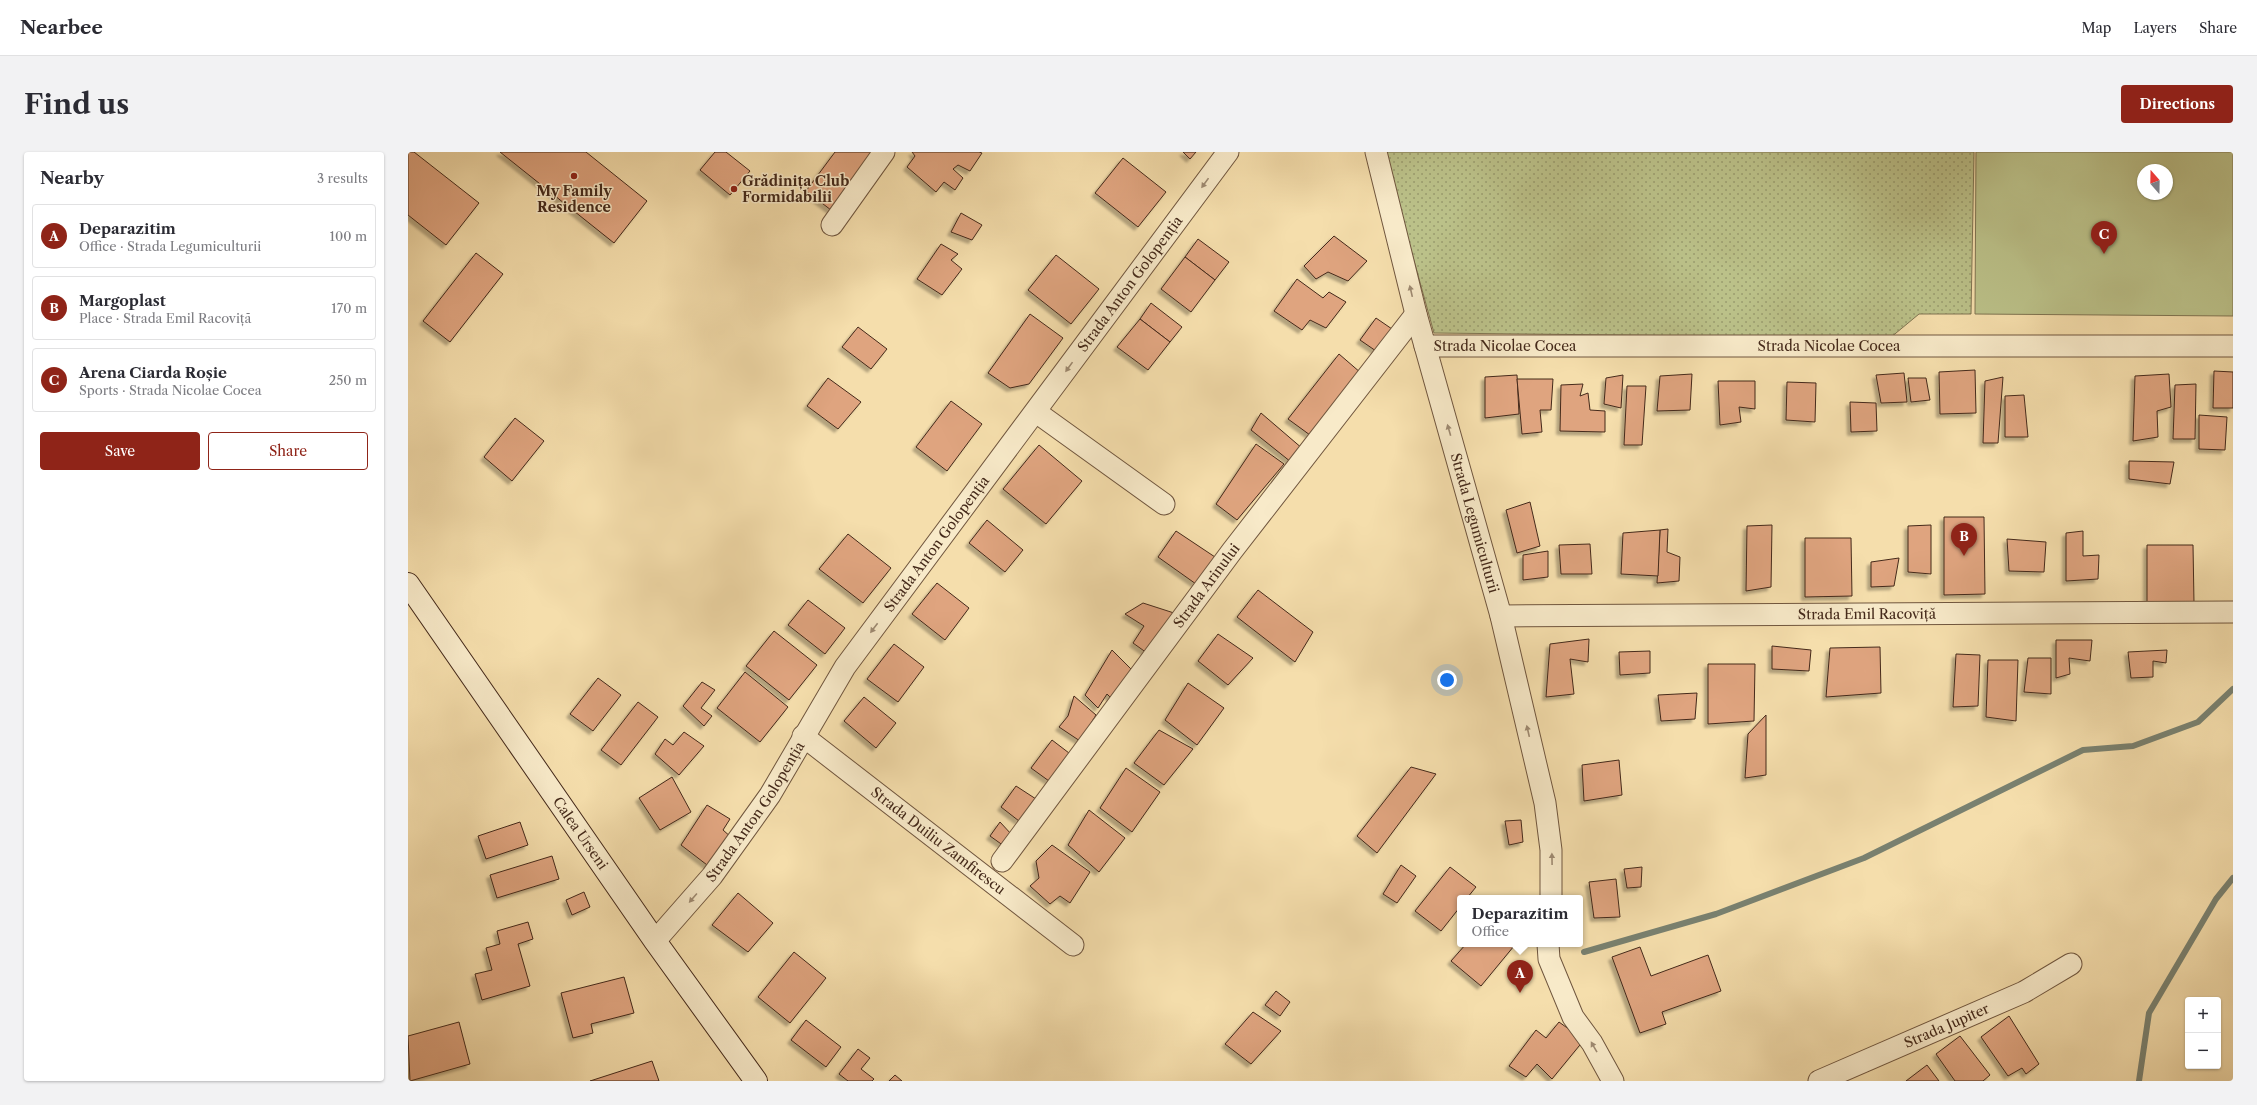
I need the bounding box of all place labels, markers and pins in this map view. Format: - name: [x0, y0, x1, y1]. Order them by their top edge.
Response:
- marker: My Family Residence: [569, 171, 579, 181]
- place label: Grădinița Club Formidabilii: [742, 172, 849, 206]
- place label: My Family Residence: [536, 182, 612, 216]
- marker: Grădinița Club Formidabilii: [729, 184, 739, 194]
- pin: C: [2091, 221, 2117, 254]
- pin: B: [1951, 523, 1977, 556]
- pin: A: [1507, 960, 1533, 993]

